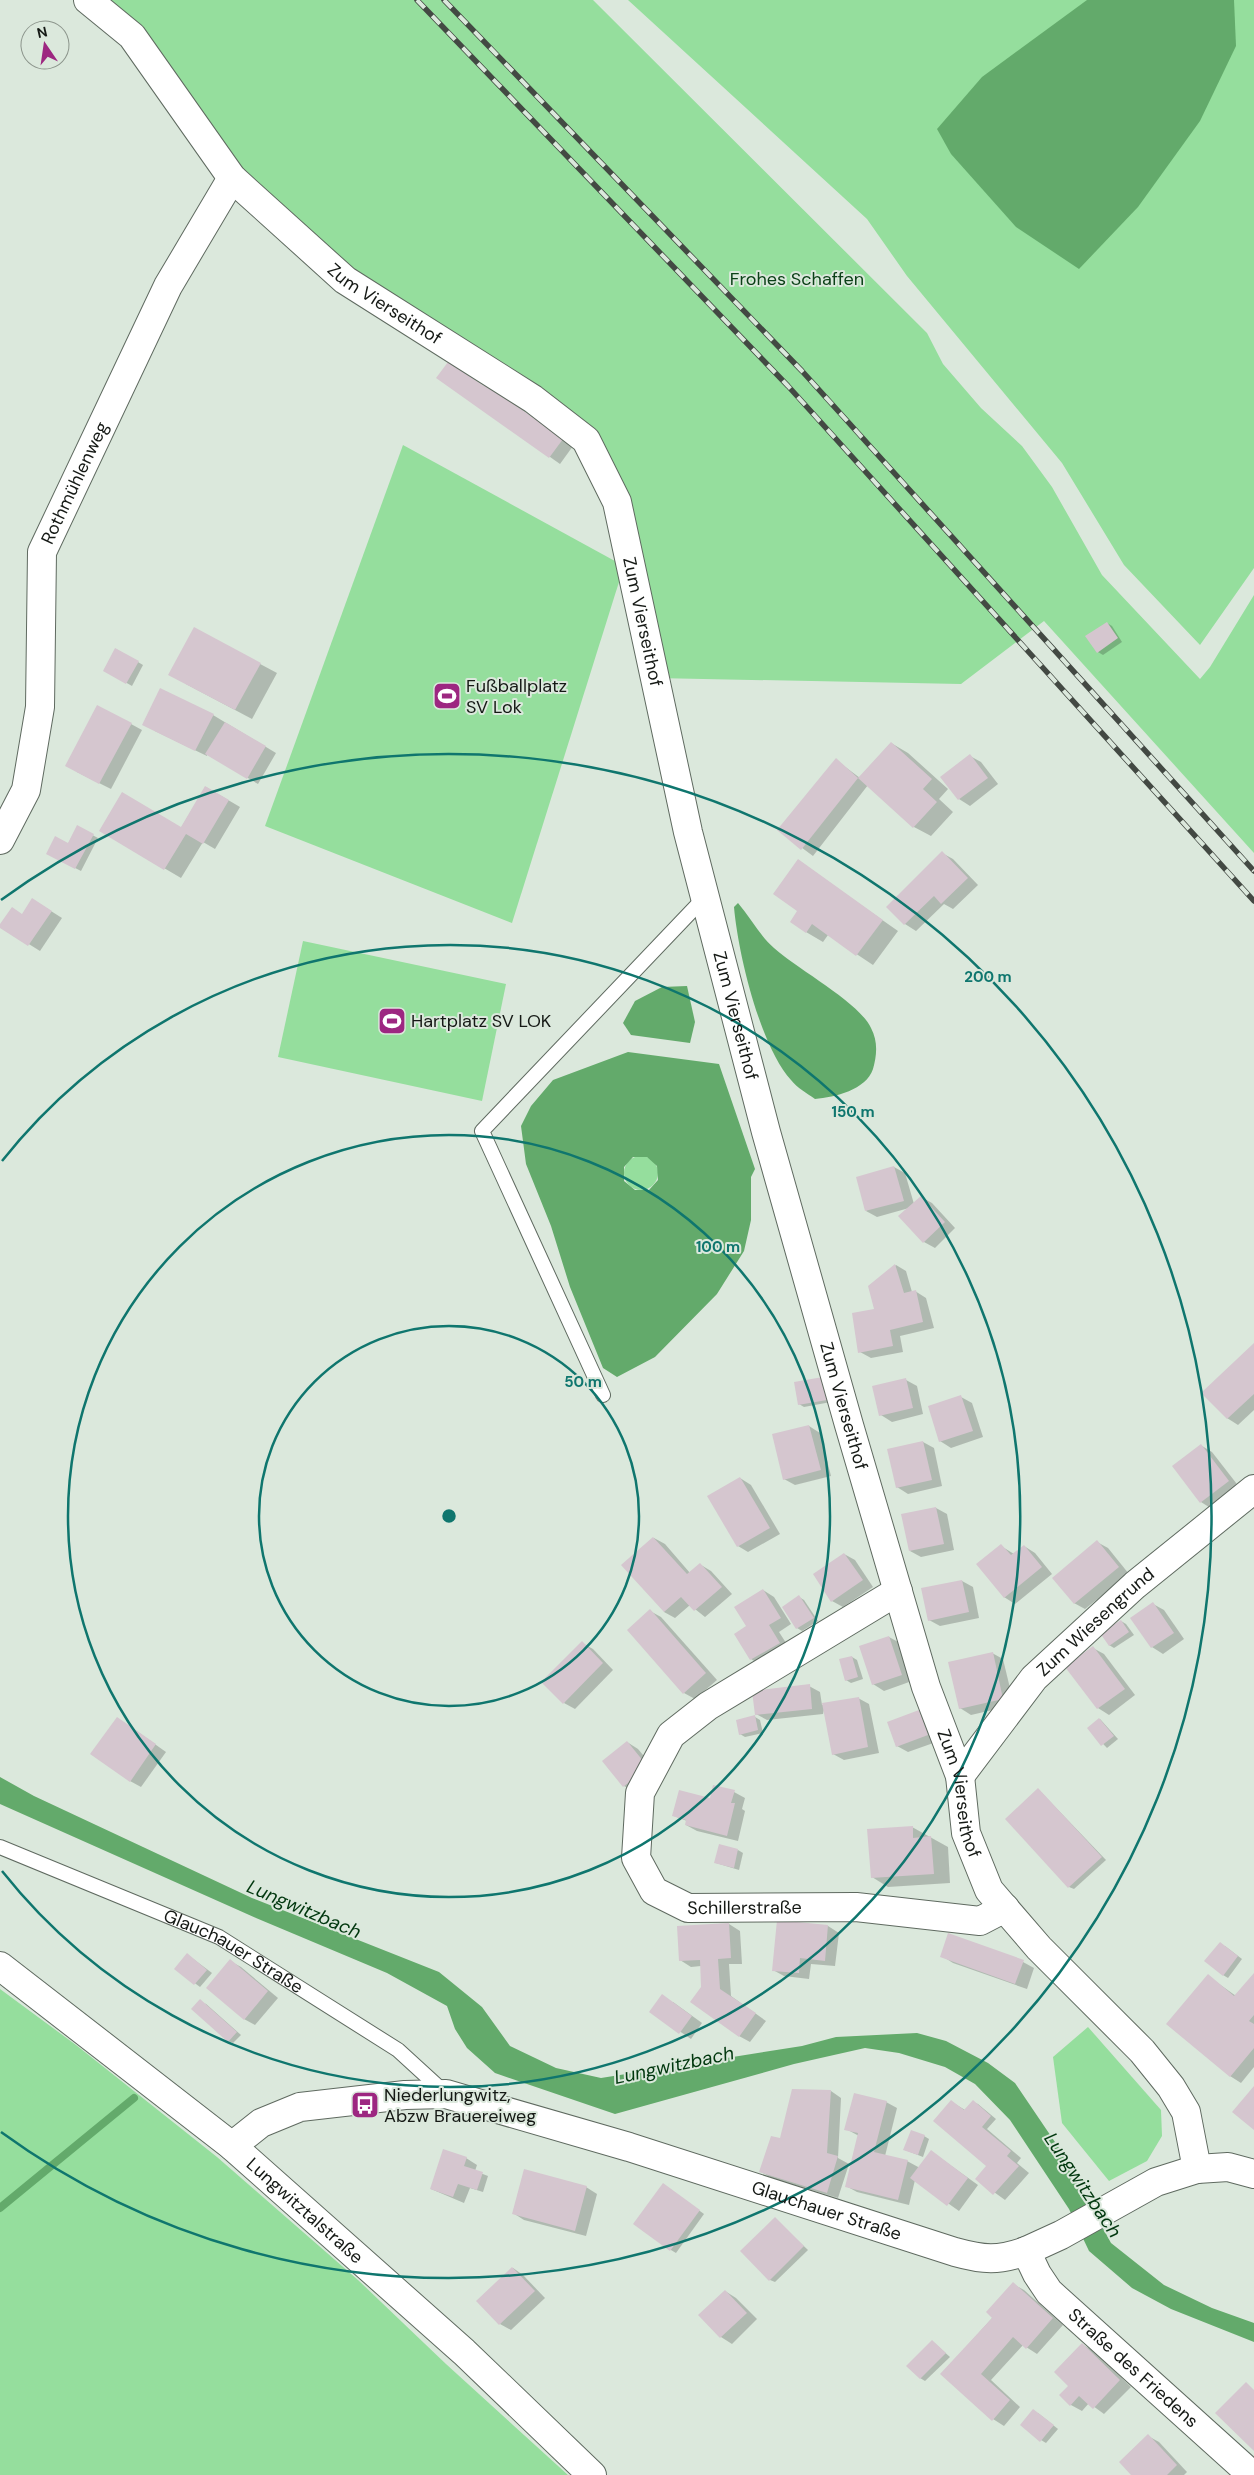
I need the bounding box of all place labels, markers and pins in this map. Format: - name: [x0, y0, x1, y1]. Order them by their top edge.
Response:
- place label: Fußballplatz SV Lok: [466, 674, 567, 719]
- sports icon: Fußballplatz SV Lok: [432, 681, 462, 711]
- sports icon: Hartplatz SV LOK: [377, 1006, 407, 1036]
- place label: Hartplatz SV LOK: [411, 1009, 552, 1033]
- centre of rings: [440, 1507, 458, 1525]
- place label: Niederlungwitz, Abzw Brauereiweg: [384, 2083, 536, 2128]
- bus stop icon: Niederlungwitz, Abzw Brauereiweg: [350, 2090, 380, 2120]

